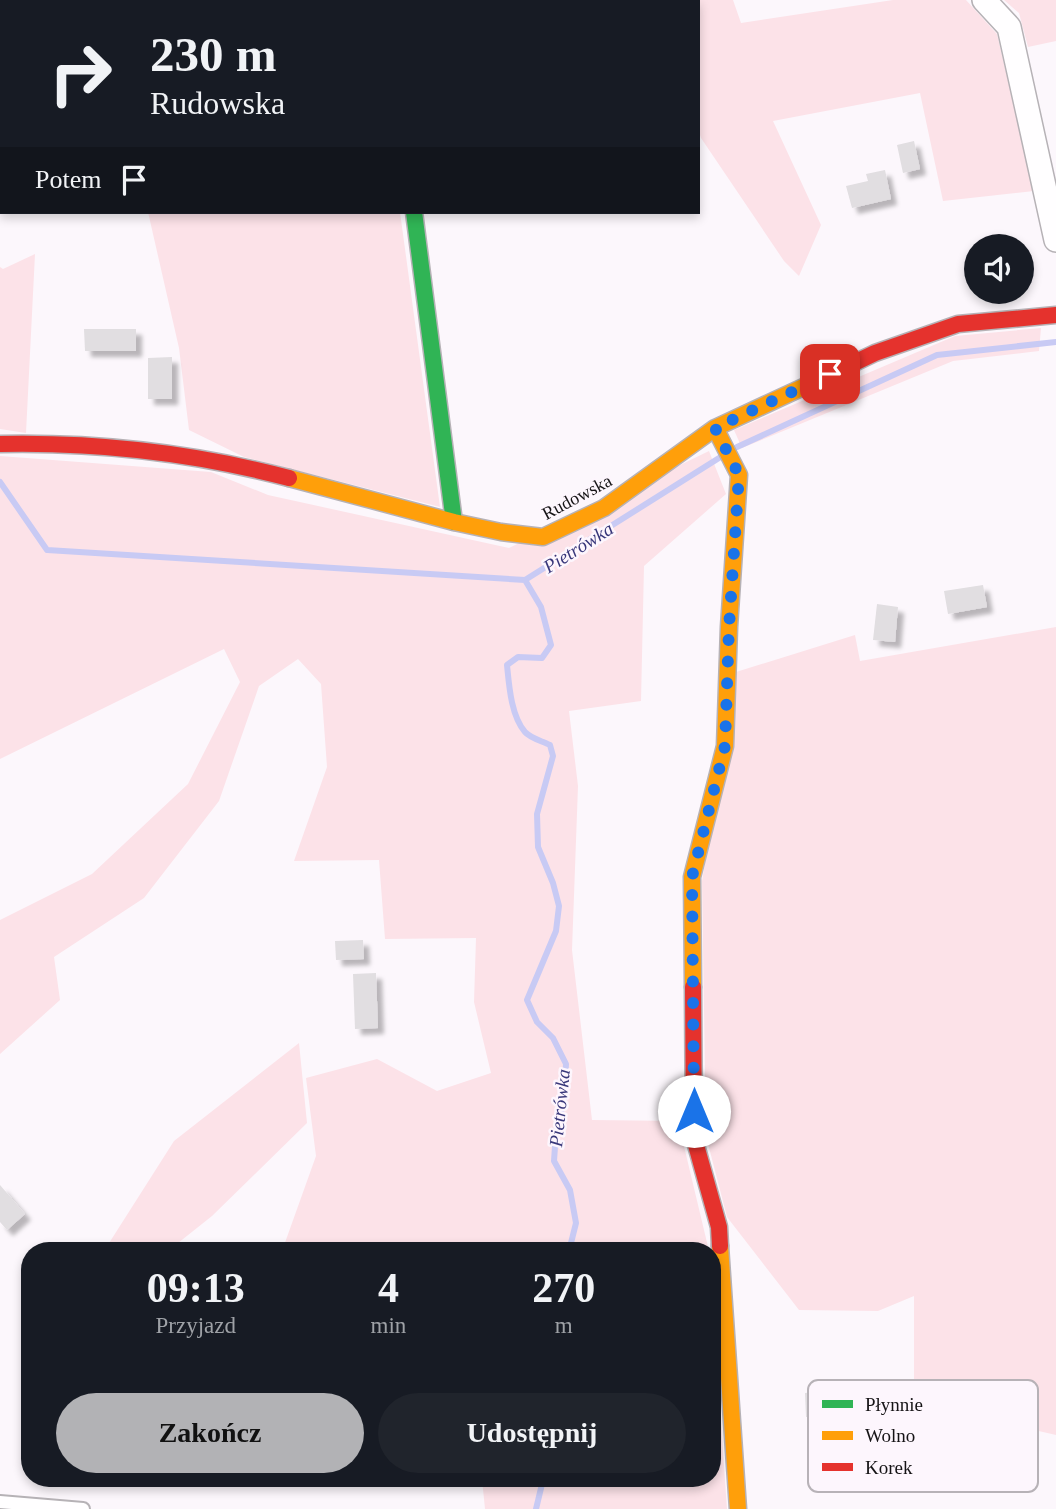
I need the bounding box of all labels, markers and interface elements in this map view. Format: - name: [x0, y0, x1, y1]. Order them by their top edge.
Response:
- text: 230 m: [150, 27, 277, 82]
- icon: right: [35, 28, 126, 119]
- text: Rudowska: [150, 85, 285, 121]
- icon: arrive: [115, 161, 153, 199]
- text: Potem: [35, 165, 101, 194]
- map controls: [964, 234, 1034, 304]
- button: sound: [964, 234, 1034, 304]
- pin: [800, 344, 860, 404]
- icon: arrive: [811, 355, 849, 393]
- street label: Rudowska: [539, 470, 615, 524]
- water label: Pietrówka: [539, 518, 617, 578]
- water label: Pietrówka: [545, 1068, 574, 1149]
- position arrow: [657, 1074, 731, 1148]
- text: 09:13: [147, 1265, 245, 1311]
- text: 4: [378, 1265, 399, 1311]
- text: 270: [532, 1265, 595, 1311]
- text: Przyjazd: [156, 1313, 236, 1338]
- text: min: [371, 1313, 406, 1338]
- text: m: [555, 1313, 573, 1338]
- legend: [808, 1380, 1038, 1492]
- button: Zakończ: [56, 1393, 364, 1473]
- button: Udostępnij: [378, 1393, 686, 1473]
- text: Płynnie: [865, 1394, 923, 1415]
- text: Wolno: [865, 1425, 915, 1446]
- text: Korek: [865, 1457, 913, 1478]

